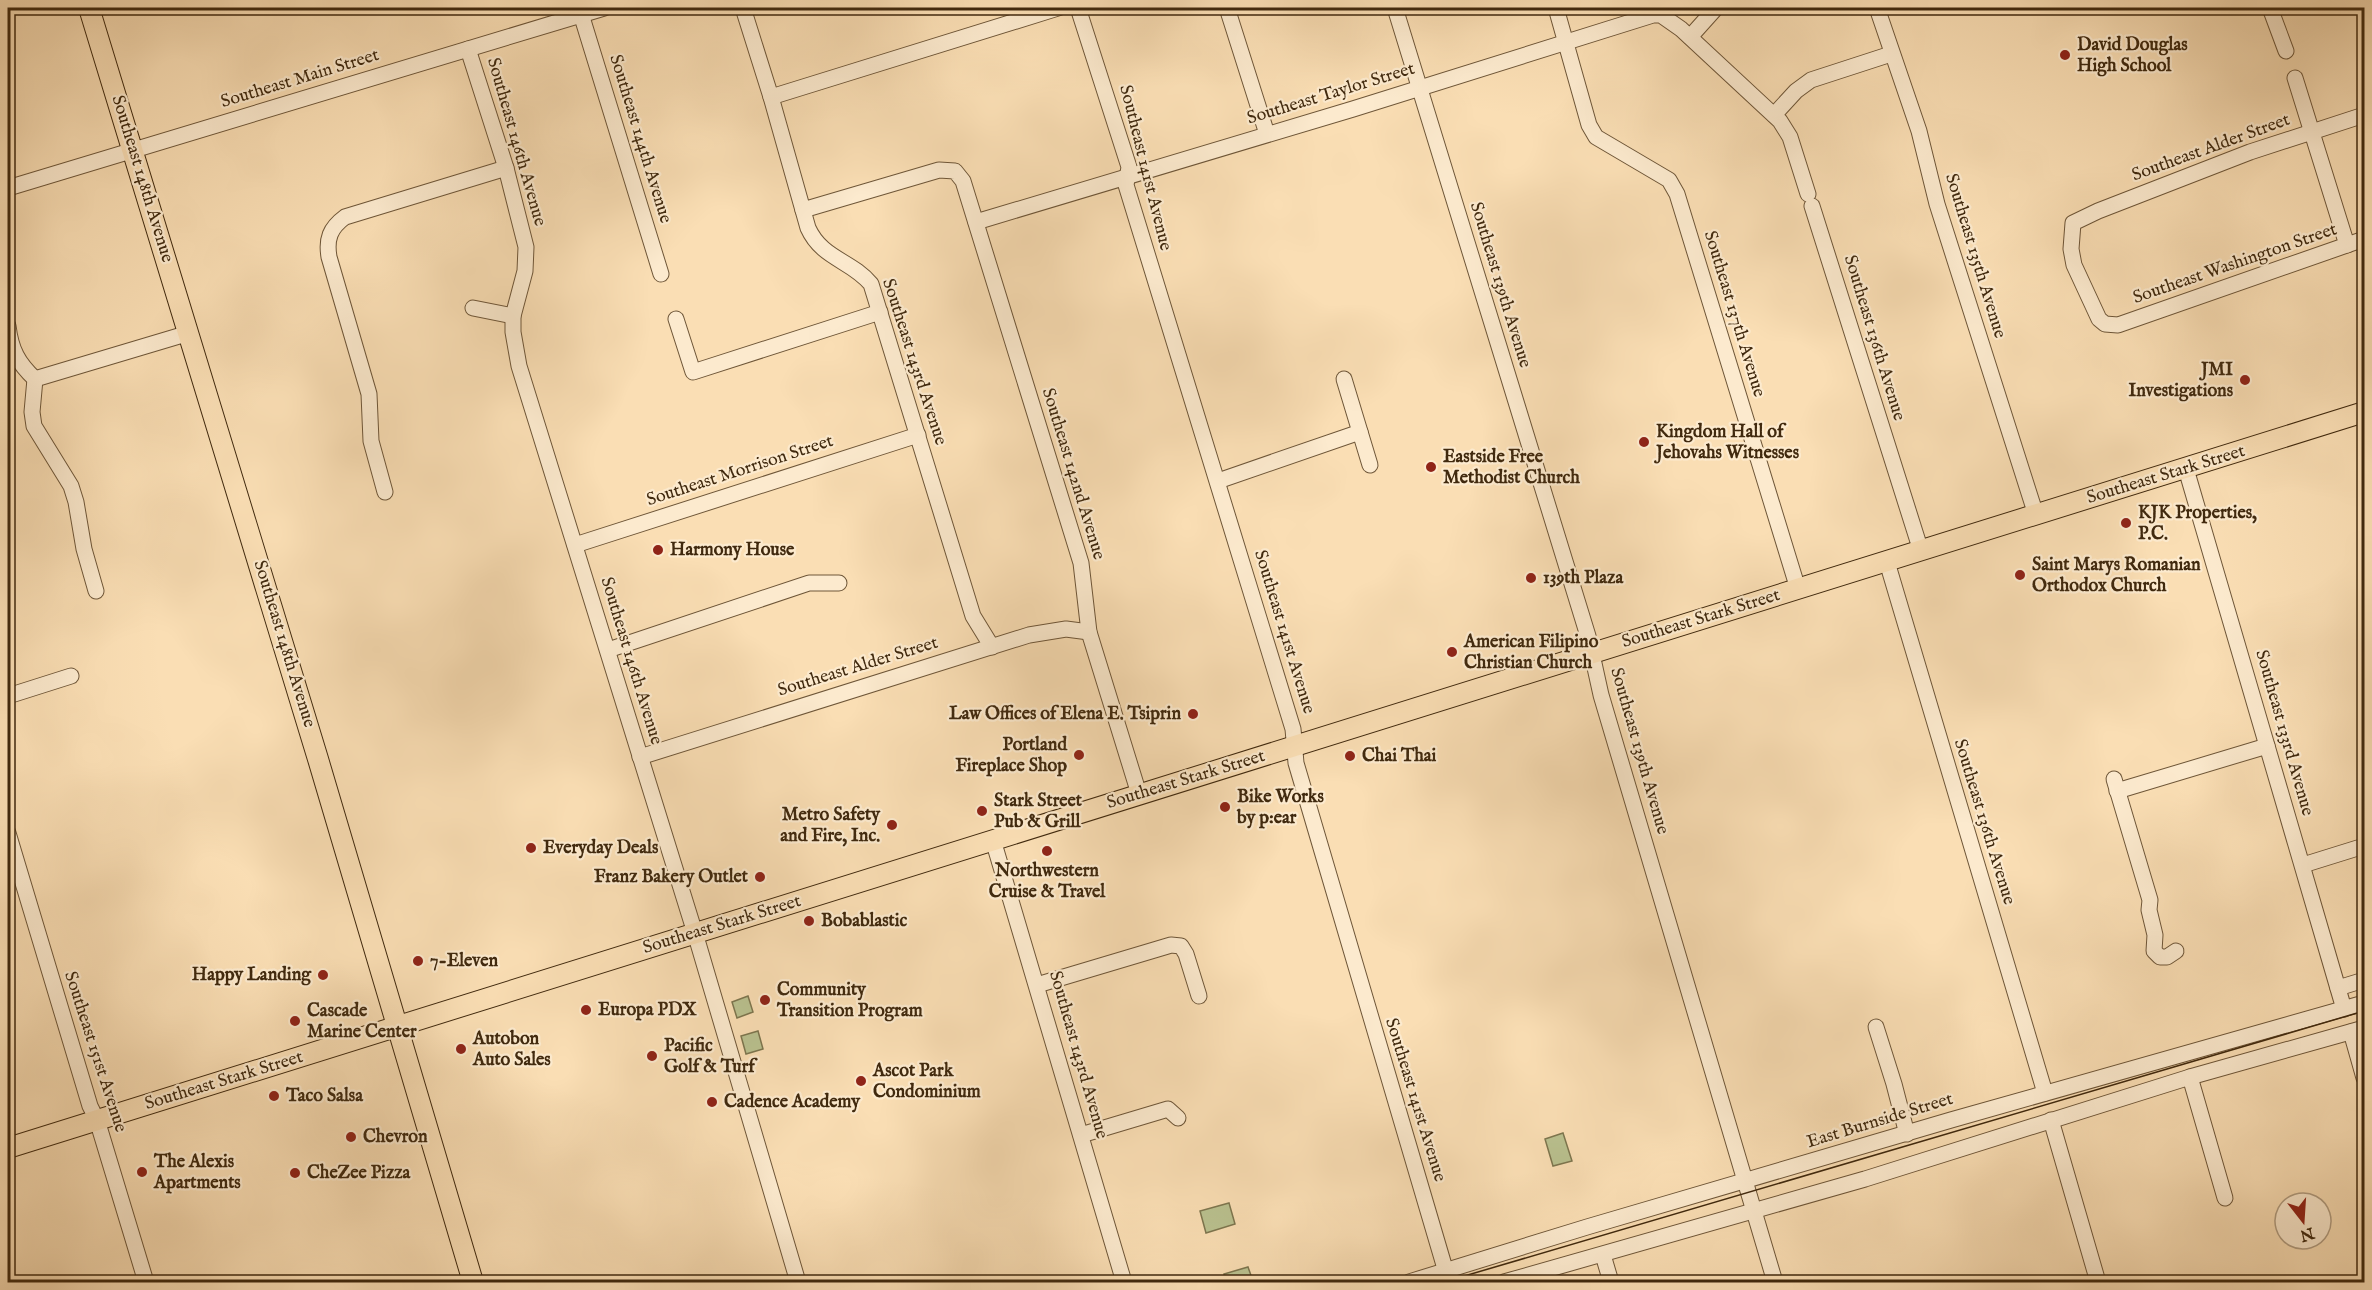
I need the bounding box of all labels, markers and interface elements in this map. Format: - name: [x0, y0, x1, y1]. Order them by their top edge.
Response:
- place label: David Douglas High School: [2077, 34, 2188, 78]
- street label: Southeast Main Street: [218, 44, 382, 114]
- marker: David Douglas High School: [2058, 48, 2072, 62]
- street label: Southeast 144th Avenue: [603, 52, 677, 226]
- street label: Southeast 146th Avenue: [481, 55, 551, 229]
- street label: Southeast Taylor Street: [1244, 58, 1418, 130]
- street label: Southeast 141st Avenue: [1113, 83, 1177, 253]
- street label: Southeast 148th Avenue: [106, 93, 178, 265]
- street label: Southeast Alder Street: [2129, 109, 2293, 187]
- street label: Southeast 135th Avenue: [1939, 171, 2011, 341]
- street label: Southeast 139th Avenue: [1464, 199, 1536, 371]
- street label: Southeast Washington Street: [2130, 218, 2340, 310]
- street label: Southeast 137th Avenue: [1698, 228, 1770, 400]
- street label: Southeast 136th Avenue: [1838, 252, 1910, 424]
- street label: Southeast 143rd Avenue: [876, 276, 952, 448]
- place label: JMI Investigations: [2128, 359, 2234, 403]
- marker: JMI Investigations: [2238, 373, 2252, 387]
- street label: Southeast 142nd Avenue: [1036, 385, 1110, 563]
- place label: Kingdom Hall of Jehovahs Witnesses: [1654, 421, 1800, 465]
- street label: Southeast Morrison Street: [644, 430, 836, 512]
- marker: Kingdom Hall of Jehovahs Witnesses: [1637, 435, 1651, 449]
- street label: Southeast Stark Street: [2084, 440, 2248, 510]
- place label: Eastside Free Methodist Church: [1443, 446, 1580, 490]
- marker: Eastside Free Methodist Church: [1424, 460, 1438, 474]
- place label: KJK Properties, P.C.: [2138, 502, 2257, 546]
- marker: KJK Properties, P.C.: [2119, 516, 2133, 530]
- place label: Harmony House: [670, 539, 795, 562]
- marker: Harmony House: [651, 543, 665, 557]
- street label: Southeast 141st Avenue: [1248, 547, 1320, 717]
- place label: Saint Marys Romanian Orthodox Church: [2032, 554, 2201, 598]
- street label: Southeast 148th Avenue: [248, 558, 320, 730]
- place label: 139th Plaza: [1543, 567, 1624, 590]
- marker: Saint Marys Romanian Orthodox Church: [2013, 568, 2027, 582]
- marker: 139th Plaza: [1524, 571, 1538, 585]
- street label: Southeast 146th Avenue: [595, 574, 667, 748]
- street label: Southeast Stark Street: [1619, 584, 1783, 654]
- place label: American Filipino Christian Church: [1463, 631, 1599, 675]
- street label: Southeast Alder Street: [775, 632, 941, 702]
- marker: American Filipino Christian Church: [1445, 645, 1459, 659]
- street label: Southeast 133rd Avenue: [2249, 647, 2319, 819]
- street label: Southeast 139th Avenue: [1604, 665, 1674, 837]
- place label: Law Offices of Elena E. Tsiprin: [949, 703, 1181, 726]
- marker: Law Offices of Elena E. Tsiprin: [1186, 707, 1200, 721]
- place label: Portland Fireplace Shop: [955, 734, 1067, 778]
- street label: Southeast 136th Avenue: [1948, 736, 2020, 908]
- street label: Southeast Stark Street: [1104, 745, 1268, 815]
- place label: Chai Thai: [1362, 745, 1437, 768]
- marker: Portland Fireplace Shop: [1072, 748, 1086, 762]
- marker: Chai Thai: [1343, 749, 1357, 763]
- place label: Bike Works by p:ear: [1236, 786, 1324, 830]
- place label: Stark Street Pub & Grill: [994, 790, 1083, 834]
- marker: Bike Works by p:ear: [1218, 800, 1232, 814]
- place label: Metro Safety and Fire, Inc.: [780, 804, 881, 848]
- marker: Stark Street Pub & Grill: [975, 804, 989, 818]
- marker: Metro Safety and Fire, Inc.: [885, 818, 899, 832]
- place label: Everyday Deals: [543, 837, 659, 860]
- marker: Everyday Deals: [524, 841, 538, 855]
- marker: Northwestern Cruise & Travel: [1040, 844, 1054, 858]
- place label: Northwestern Cruise & Travel: [989, 860, 1106, 904]
- place label: Franz Bakery Outlet: [594, 866, 749, 889]
- marker: Franz Bakery Outlet: [753, 870, 767, 884]
- street label: Southeast Stark Street: [640, 890, 804, 960]
- place label: Bobablastic: [821, 910, 908, 933]
- marker: Bobablastic: [802, 914, 816, 928]
- place label: 7-Eleven: [430, 950, 499, 973]
- marker: 7-Eleven: [411, 954, 425, 968]
- place label: Happy Landing: [192, 964, 312, 987]
- marker: Happy Landing: [316, 968, 330, 982]
- street label: Southeast 143rd Avenue: [1043, 968, 1113, 1142]
- street label: Southeast 151st Avenue: [58, 969, 132, 1135]
- place label: Community Transition Program: [776, 979, 923, 1023]
- marker: Community Transition Program: [758, 993, 772, 1007]
- place label: Europa PDX: [598, 999, 697, 1022]
- place label: Cascade Marine Center: [307, 1000, 417, 1044]
- marker: Europa PDX: [579, 1003, 593, 1017]
- marker: Cascade Marine Center: [288, 1014, 302, 1028]
- street label: Southeast 141st Avenue: [1379, 1015, 1451, 1185]
- place label: Autobon Auto Sales: [472, 1028, 551, 1072]
- place label: Pacific Golf & Turf: [664, 1035, 758, 1079]
- marker: Autobon Auto Sales: [454, 1042, 468, 1056]
- street label: Southeast Stark Street: [142, 1046, 306, 1116]
- marker: Pacific Golf & Turf: [645, 1049, 659, 1063]
- place label: Ascot Park Condominium: [872, 1060, 981, 1104]
- marker: Ascot Park Condominium: [854, 1074, 868, 1088]
- place label: Taco Salsa: [285, 1085, 364, 1108]
- street label: East Burnside Street: [1804, 1088, 1956, 1154]
- marker: Taco Salsa: [267, 1089, 281, 1103]
- place label: Cadence Academy: [724, 1091, 861, 1114]
- marker: Cadence Academy: [705, 1095, 719, 1109]
- place label: Chevron: [363, 1126, 428, 1149]
- marker: Chevron: [344, 1130, 358, 1144]
- place label: The Alexis Apartments: [153, 1151, 241, 1195]
- place label: CheZee Pizza: [307, 1162, 412, 1185]
- marker: The Alexis Apartments: [135, 1165, 149, 1179]
- marker: CheZee Pizza: [288, 1166, 302, 1180]
- north arrow: [2273, 1191, 2333, 1251]
- text: N: [2297, 1222, 2317, 1245]

